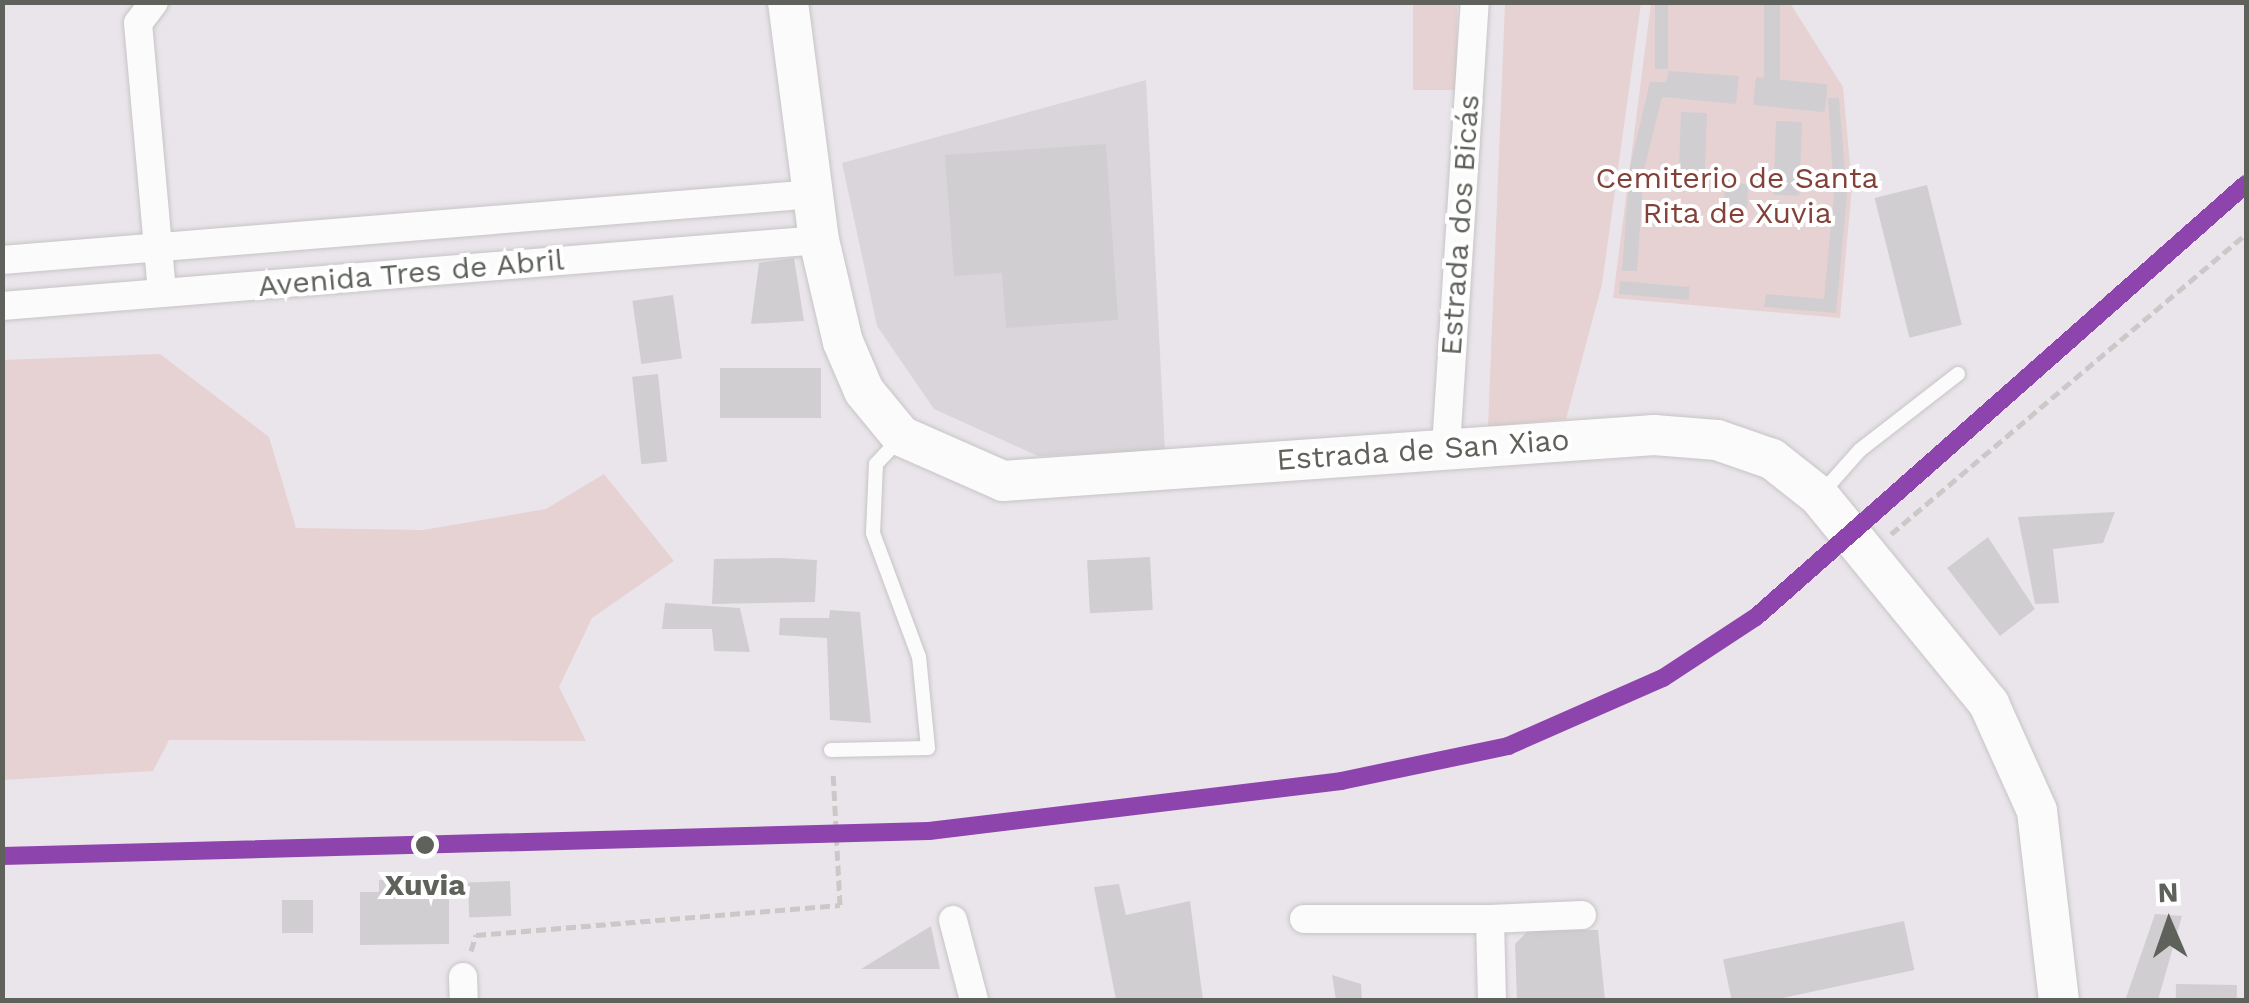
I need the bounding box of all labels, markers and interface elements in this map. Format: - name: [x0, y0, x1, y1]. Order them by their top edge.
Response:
- street label: Estrada dos Bicás: [1433, 93, 1487, 357]
- park label: Cemiterio de Santa Rita de Xuvia: [1596, 160, 1878, 230]
- street label: Avenida Tres de Abril: [255, 242, 567, 304]
- street label: Estrada de San Xiao: [1275, 422, 1571, 478]
- marker: Xuvia: [408, 828, 442, 862]
- place label: Xuvia: [384, 867, 466, 903]
- north arrow: [2119, 873, 2219, 973]
- text: N: [2157, 876, 2179, 909]

